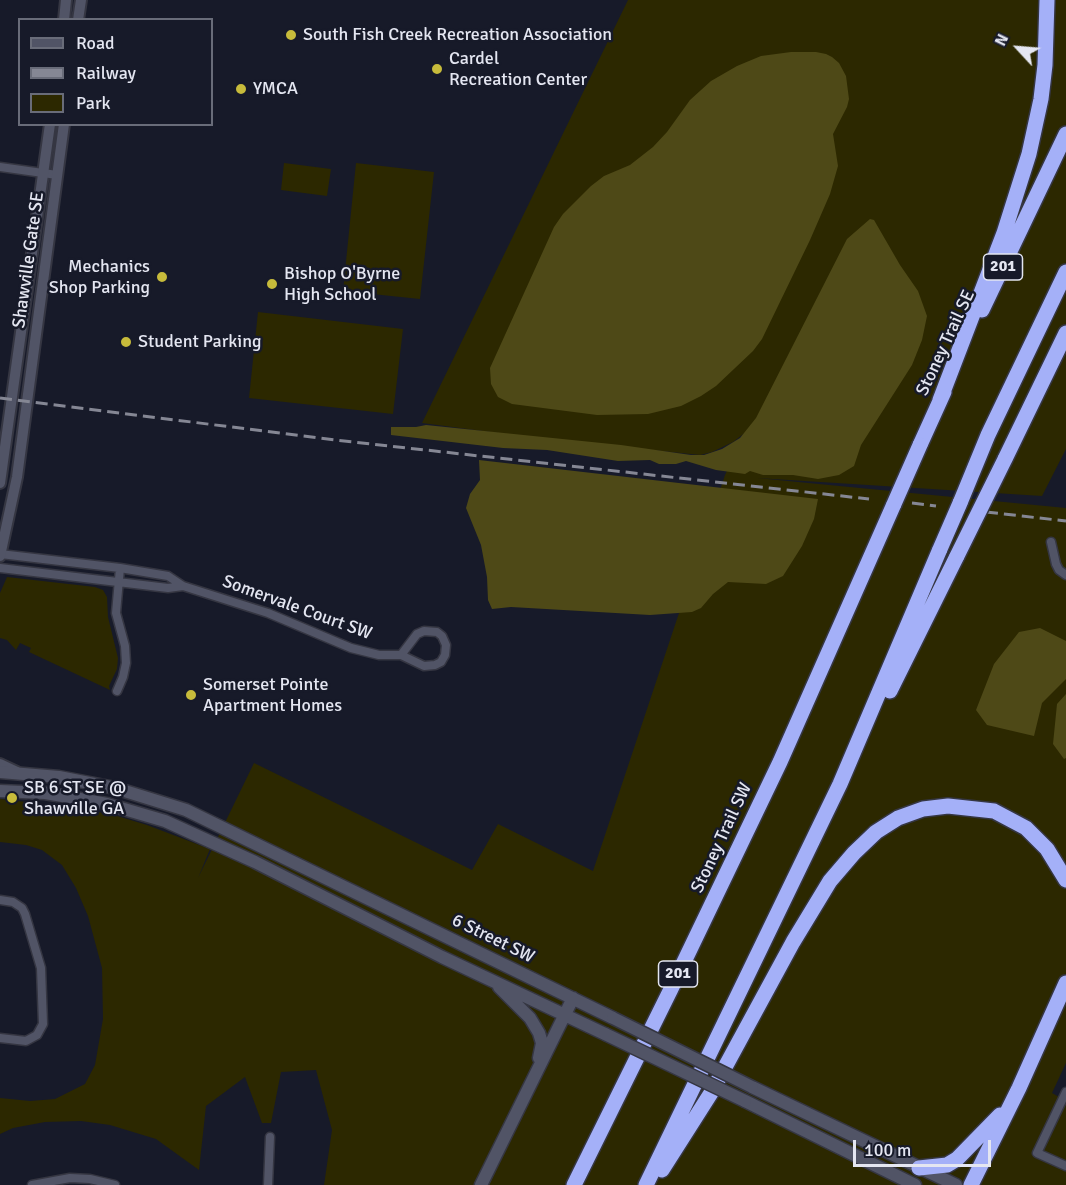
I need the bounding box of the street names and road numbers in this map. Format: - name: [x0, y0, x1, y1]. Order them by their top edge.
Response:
- street label: Shawville Gate SE: [9, 190, 49, 330]
- road number: 201: [984, 254, 1022, 280]
- street label: Stoney Trail SE: [912, 287, 980, 399]
- street label: Somervale Court SW: [219, 571, 375, 645]
- street label: Stoney Trail SW: [687, 779, 757, 897]
- street label: 6 Street SW: [448, 910, 538, 968]
- road number: 201: [658, 961, 698, 987]

